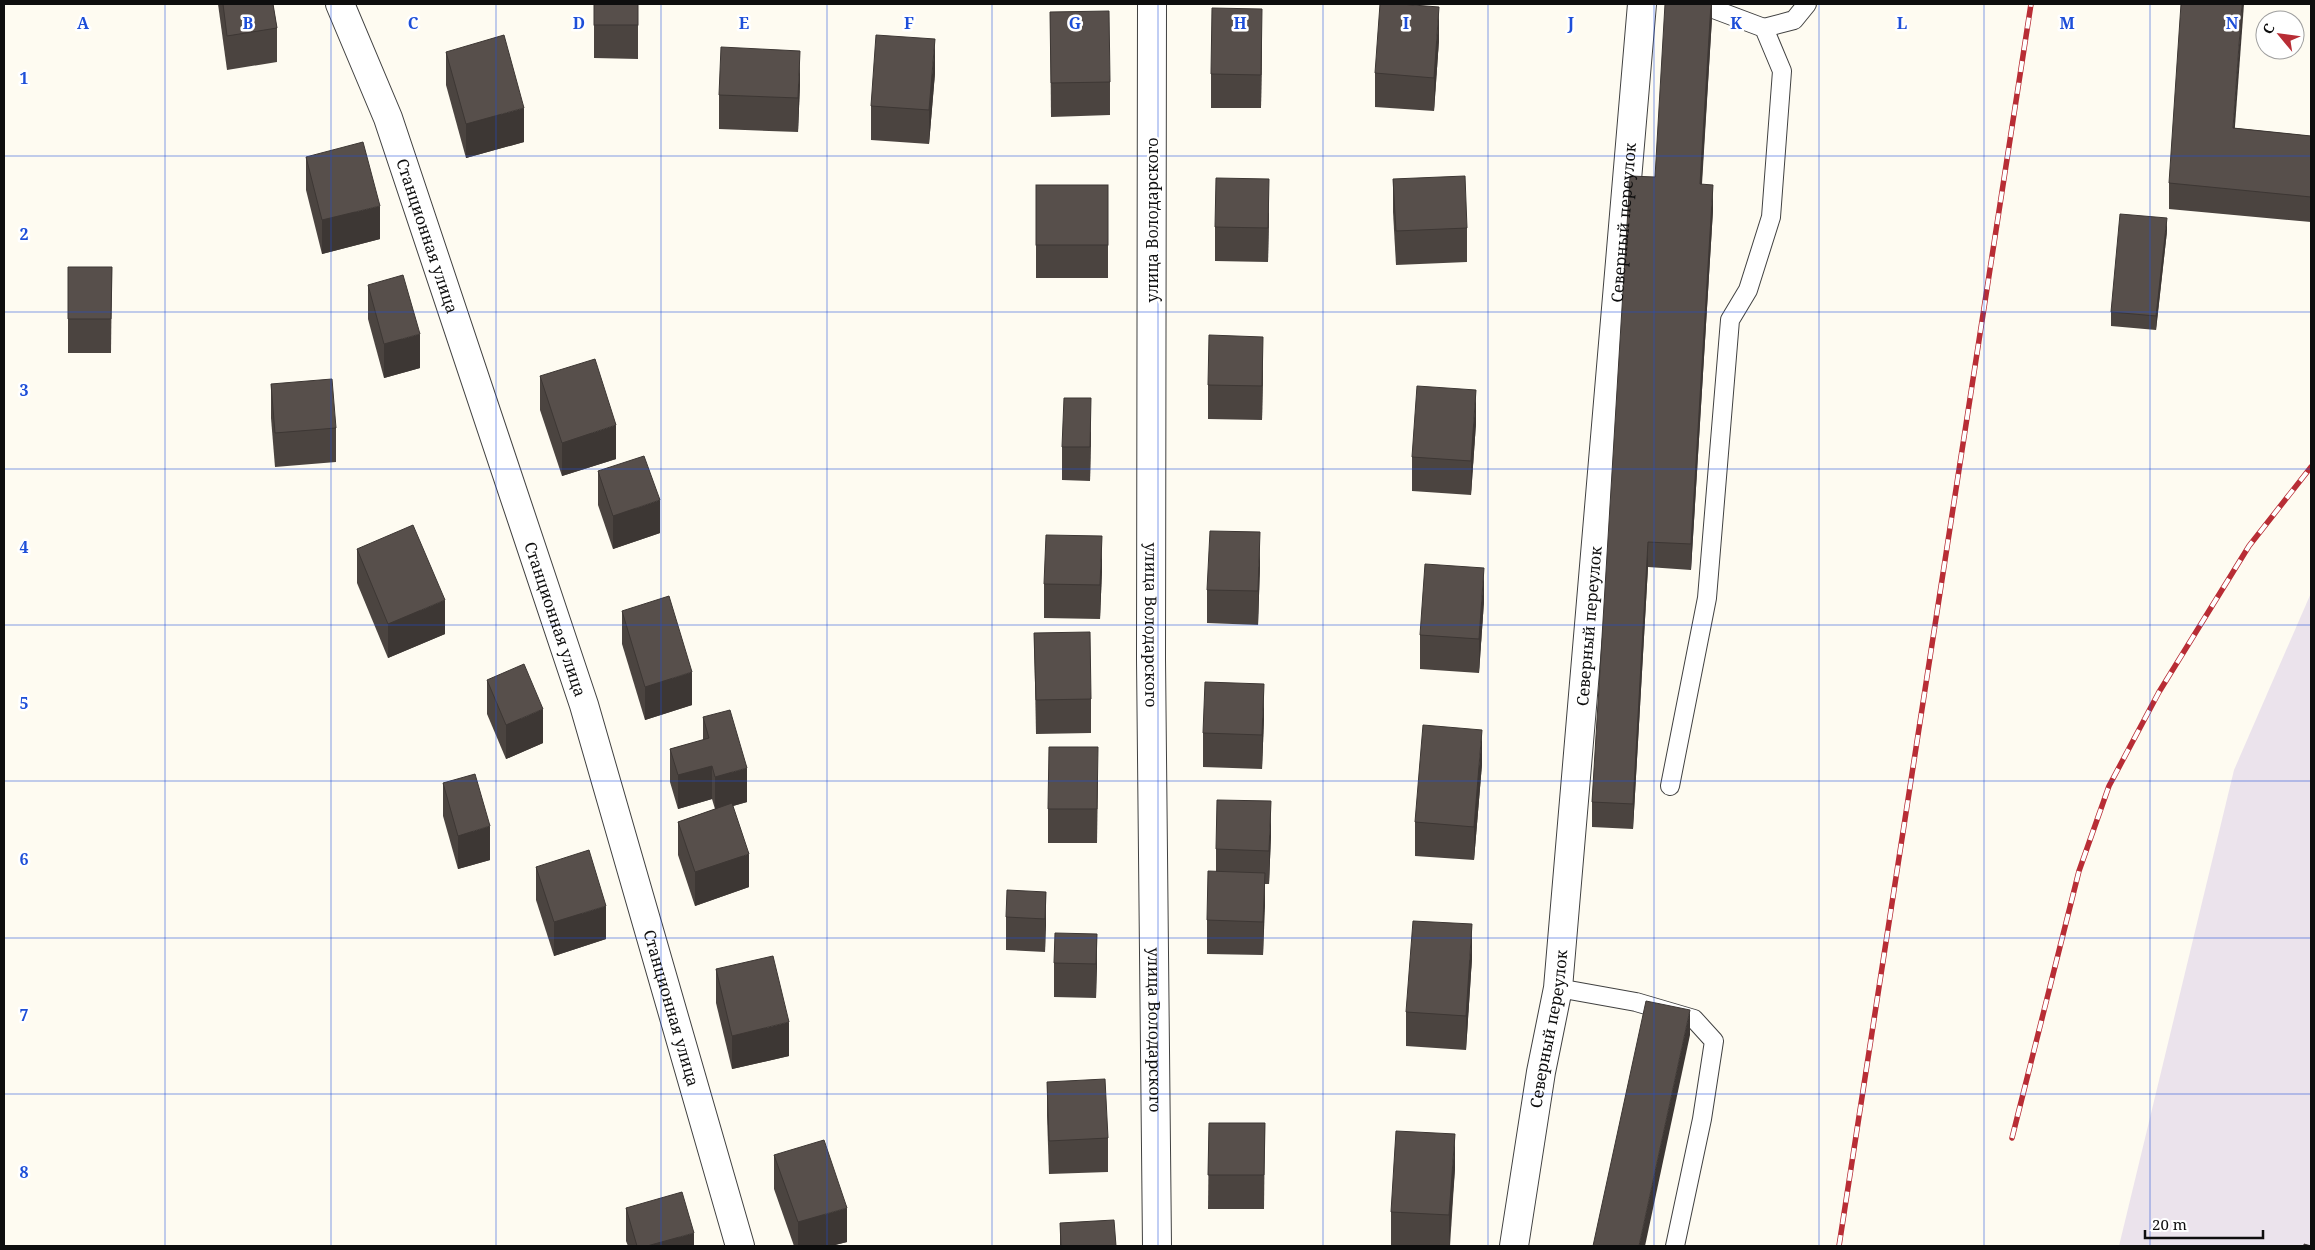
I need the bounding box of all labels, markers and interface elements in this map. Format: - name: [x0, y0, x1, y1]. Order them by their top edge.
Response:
- north arrow: [2255, 10, 2305, 60]
- text: A: [77, 12, 90, 34]
- text: B: [243, 12, 254, 34]
- text: C: [408, 12, 419, 34]
- text: D: [573, 12, 585, 34]
- text: E: [739, 12, 749, 34]
- text: F: [904, 12, 914, 34]
- text: G: [1069, 12, 1081, 34]
- text: H: [1233, 12, 1247, 34]
- text: I: [1403, 12, 1409, 34]
- text: J: [1567, 12, 1575, 34]
- text: K: [1730, 12, 1742, 34]
- text: L: [1897, 12, 1907, 34]
- text: M: [2059, 12, 2075, 34]
- text: N: [2226, 12, 2239, 34]
- text: С: [2258, 20, 2279, 37]
- text: 1: [19, 67, 29, 89]
- street label: улица Володарского: [1141, 138, 1163, 302]
- street label: Северный переулок: [1606, 141, 1641, 303]
- street label: Станционная улица: [391, 156, 463, 316]
- text: 2: [19, 223, 29, 245]
- text: 3: [19, 379, 29, 401]
- text: 4: [19, 536, 29, 558]
- street label: Станционная улица: [519, 539, 591, 699]
- street label: улица Володарского: [1140, 542, 1162, 708]
- street label: Северный переулок: [1571, 545, 1607, 707]
- text: 5: [19, 692, 29, 714]
- text: 6: [19, 848, 29, 870]
- street label: Станционная улица: [638, 927, 704, 1089]
- street label: улица Володарского: [1143, 947, 1167, 1113]
- street label: Северный переулок: [1525, 948, 1572, 1110]
- text: 7: [19, 1004, 29, 1026]
- text: 8: [19, 1161, 29, 1183]
- scale bar: [2145, 1208, 2262, 1240]
- text: 20 m: [2152, 1214, 2187, 1234]

